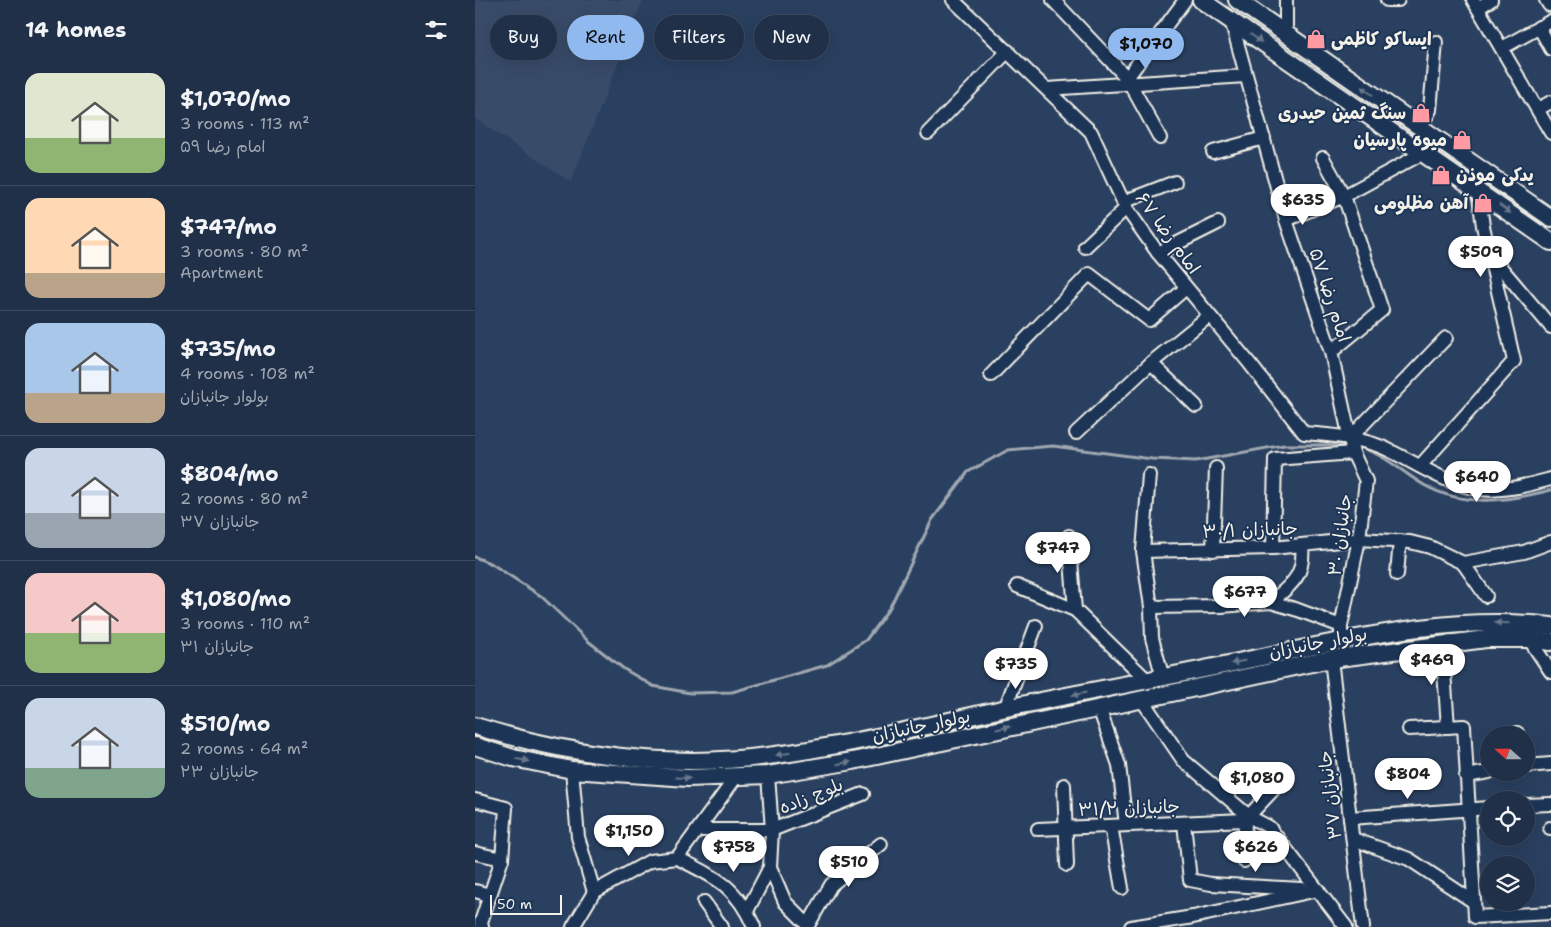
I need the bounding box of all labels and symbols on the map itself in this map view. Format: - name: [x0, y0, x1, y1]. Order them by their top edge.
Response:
- place label: ایساکو کاظمی: [1331, 27, 1432, 51]
- pin: $1,070: [1105, 28, 1187, 70]
- shop icon: ایساکو کاظمی: [1305, 28, 1327, 50]
- one-way arrow: [1249, 33, 1262, 42]
- one-way arrow: [1360, 86, 1374, 96]
- place label: سنگ ثمین حیدری: [1278, 101, 1406, 125]
- shop icon: سنگ ثمین حیدری: [1410, 102, 1432, 124]
- place label: میوه پارسیان: [1354, 128, 1447, 152]
- shop icon: میوه پارسیان: [1451, 129, 1473, 151]
- place label: یدکی موذن: [1456, 163, 1534, 187]
- shop icon: یدکی موذن: [1430, 164, 1452, 186]
- pin: $635: [1273, 184, 1333, 226]
- street label: امام رضا ۶۷: [1128, 187, 1206, 280]
- place label: آهن مظلومی: [1374, 191, 1469, 215]
- shop icon: آهن مظلومی: [1472, 192, 1494, 214]
- one-way arrow: [1498, 204, 1512, 214]
- pin: $509: [1451, 236, 1511, 278]
- street label: امام رضا ۵۷: [1302, 245, 1356, 346]
- pin: $640: [1447, 460, 1507, 503]
- street label: جانبازان ۳۰: [1322, 492, 1358, 578]
- street label: جانبازان ۳۰/۱: [1202, 516, 1298, 544]
- pin: $747: [1028, 532, 1088, 574]
- pin: $677: [1215, 576, 1275, 618]
- one-way arrow: [1494, 619, 1510, 627]
- street label: بولوار جانبازان: [1267, 622, 1369, 664]
- pin: $469: [1402, 644, 1462, 686]
- pin: $735: [986, 648, 1046, 690]
- one-way arrow: [1231, 658, 1246, 666]
- one-way arrow: [1071, 690, 1087, 698]
- street label: بولوار جانبازان: [870, 704, 972, 748]
- one-way arrow: [995, 724, 1011, 732]
- north arrow: [1480, 726, 1535, 781]
- street label: جانبازان ۳۷: [1313, 749, 1347, 841]
- one-way arrow: [774, 750, 790, 758]
- one-way arrow: [514, 756, 530, 764]
- one-way arrow: [837, 758, 853, 766]
- pin: $804: [1378, 758, 1438, 800]
- pin: $1,080: [1216, 762, 1298, 804]
- street label: بلوچ زاده: [775, 772, 847, 820]
- one-way arrow: [675, 774, 691, 782]
- street label: جانبازان ۳۱/۲: [1078, 794, 1180, 822]
- pin: $1,150: [588, 814, 670, 857]
- pin: $758: [704, 830, 764, 873]
- pin: $626: [1226, 830, 1286, 873]
- pin: $510: [819, 846, 879, 888]
- scale bar: [490, 892, 563, 915]

